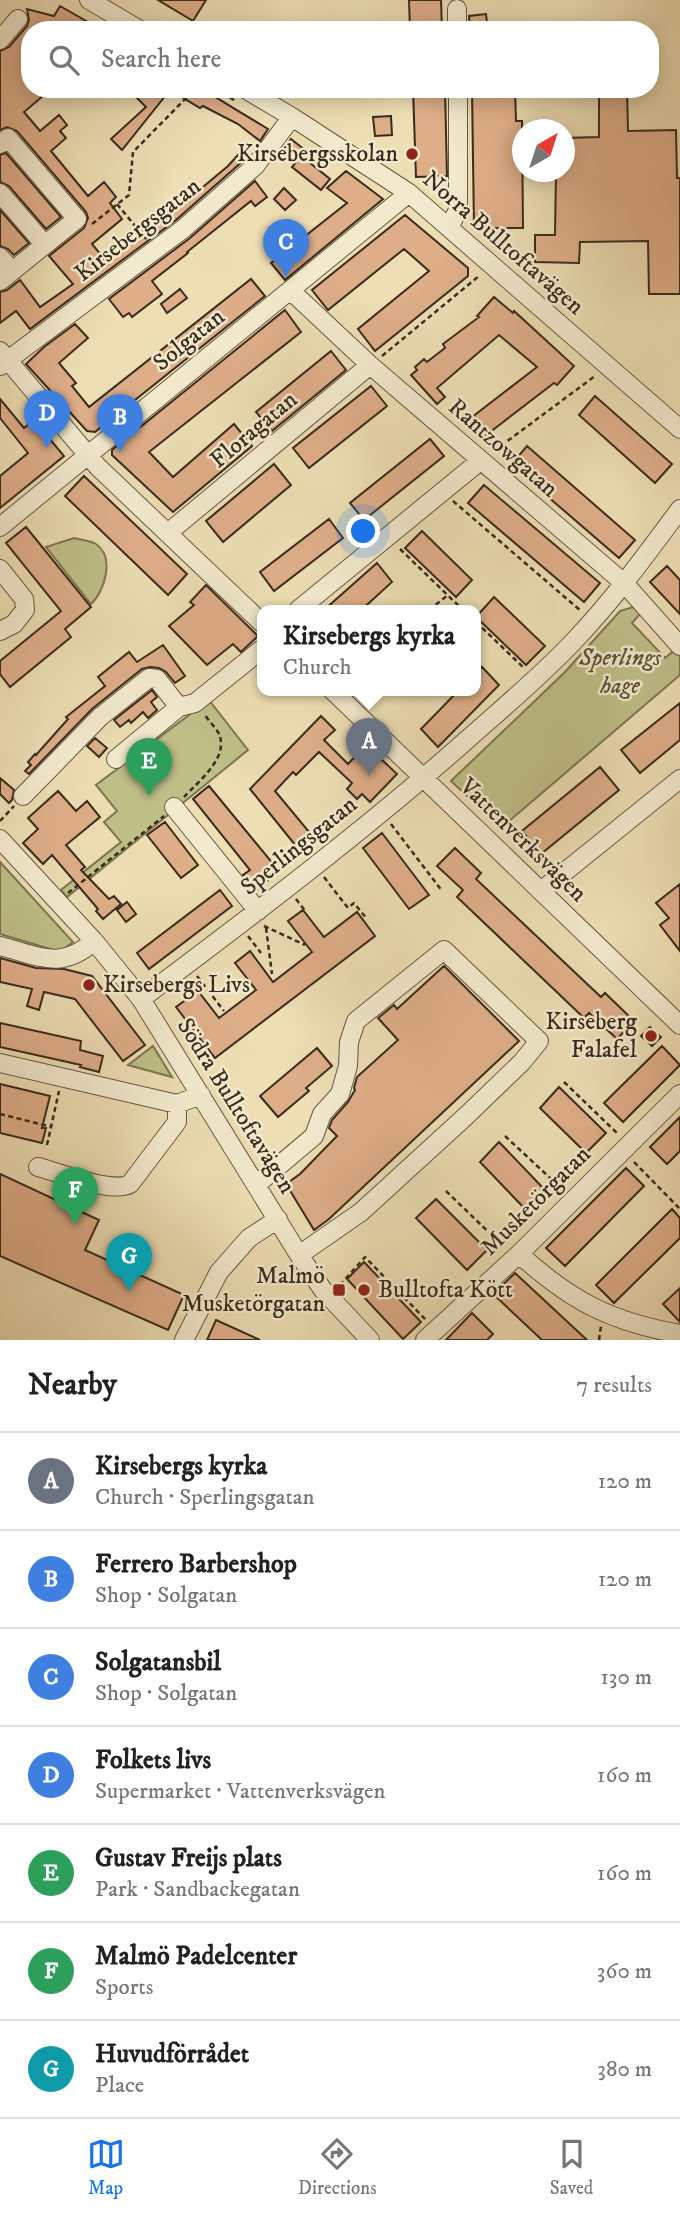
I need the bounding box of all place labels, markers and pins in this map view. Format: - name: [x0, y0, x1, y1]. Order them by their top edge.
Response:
- place label: Kirsebergsskolan: [237, 139, 398, 169]
- marker: Kirsebergsskolan: [404, 146, 420, 162]
- pin: C: [263, 219, 309, 277]
- pin: D: [24, 390, 70, 448]
- pin: B: [97, 394, 143, 452]
- pin: A: [346, 718, 392, 776]
- pin: E: [126, 738, 172, 796]
- place label: Kirsebergs Livs: [103, 970, 250, 1000]
- marker: Kirsebergs Livs: [81, 977, 97, 993]
- place label: Kirseberg Falafel: [545, 1007, 638, 1065]
- marker: Kirseberg Falafel: [643, 1028, 659, 1044]
- pin: F: [52, 1167, 98, 1225]
- pin: G: [106, 1233, 152, 1291]
- place label: Malmö Musketörgatan: [182, 1261, 325, 1319]
- place label: Bulltofta Kött: [378, 1275, 513, 1305]
- marker: Malmö Musketörgatan: [331, 1282, 347, 1298]
- marker: Bulltofta Kött: [356, 1282, 372, 1298]

